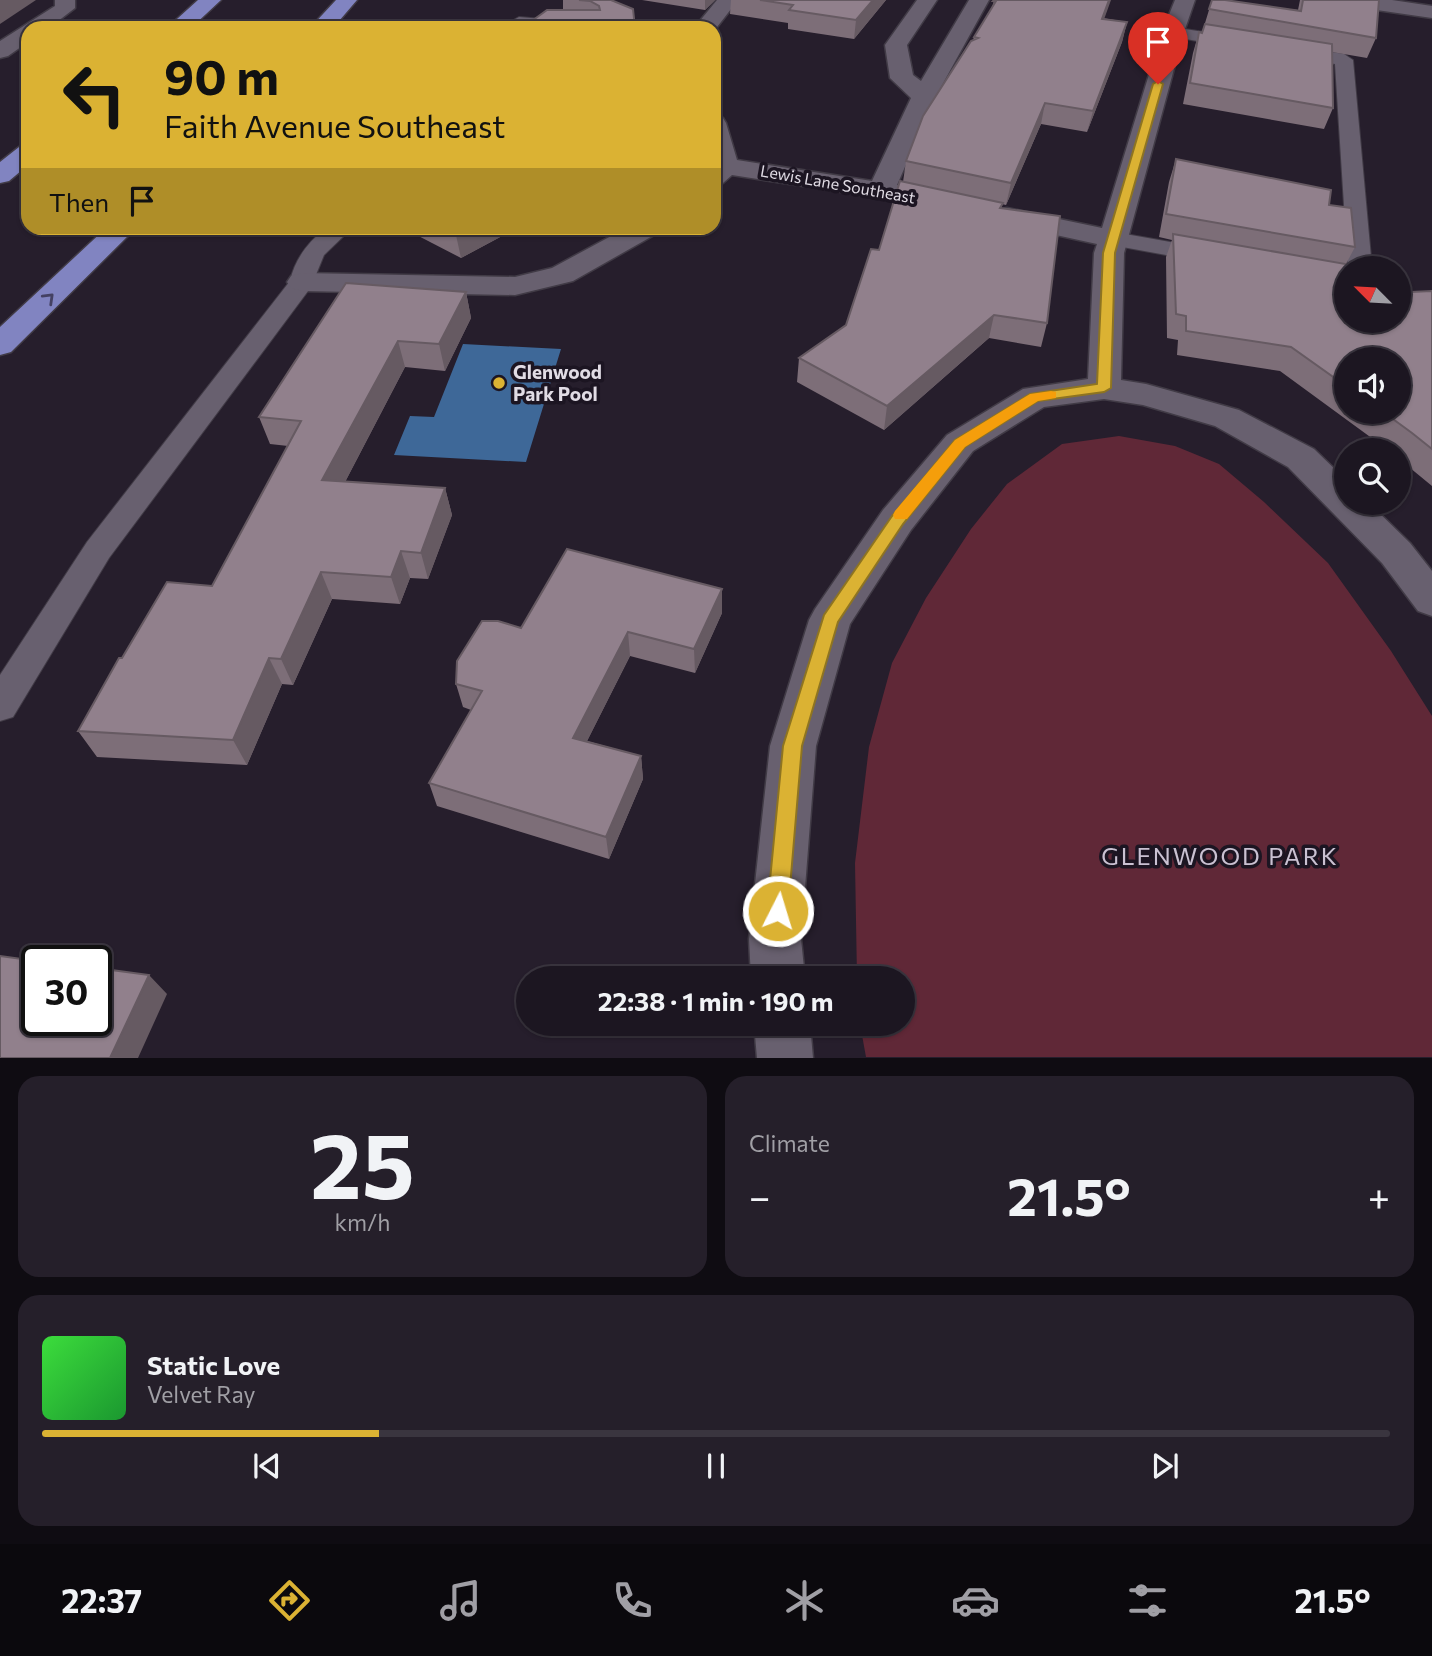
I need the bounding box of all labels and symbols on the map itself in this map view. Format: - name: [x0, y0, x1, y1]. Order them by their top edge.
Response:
- pin: [1128, 12.0, 1188, 84]
- street label: Lewis Lane Southeast: [759, 161, 918, 207]
- north arrow: [1334, 256, 1410, 332]
- one-way arrow: [41, 293, 54, 306]
- place label: Glenwood Park Pool: [513, 360, 602, 405]
- marker: Glenwood Park Pool: [491, 375, 507, 391]
- district label: GLENWOOD PARK: [1101, 841, 1339, 870]
- position arrow: [741, 874, 815, 948]
- speed limit sign: 30: [21, 945, 112, 1036]

